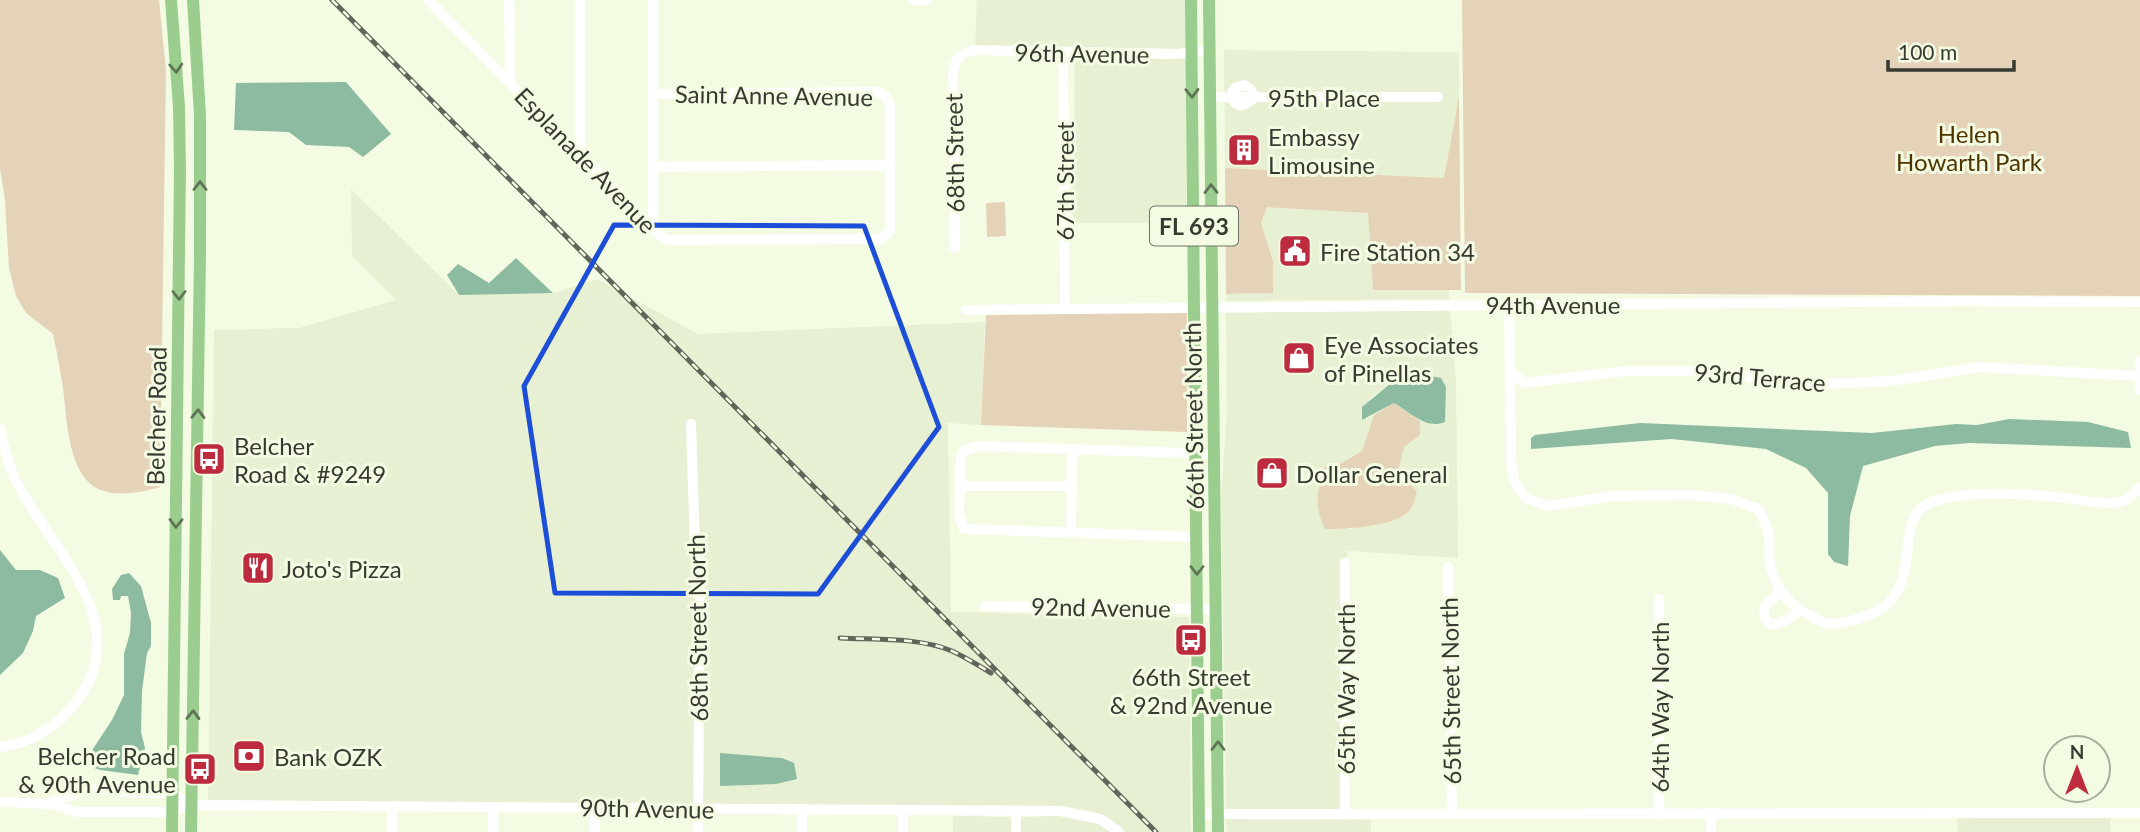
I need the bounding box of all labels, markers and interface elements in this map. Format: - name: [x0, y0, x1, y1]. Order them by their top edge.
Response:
- scale bar: [1888, 28, 2014, 72]
- street label: 96th Avenue: [1014, 37, 1150, 69]
- text: 100 m: [1898, 39, 1957, 64]
- one-way arrow: [168, 63, 183, 74]
- street label: Saint Anne Avenue: [675, 79, 873, 111]
- street label: Esplanade Avenue: [509, 81, 663, 239]
- street label: 95th Place: [1268, 83, 1380, 112]
- one-way arrow: [1184, 88, 1200, 98]
- street label: 68th Street: [938, 93, 970, 213]
- park label: Helen Howarth Park: [1896, 119, 2043, 176]
- street label: 67th Street: [1050, 121, 1079, 241]
- place label: Embassy Limousine: [1268, 122, 1375, 179]
- building icon: Embassy Limousine: [1225, 131, 1263, 169]
- one-way arrow: [192, 181, 208, 191]
- one-way arrow: [1203, 183, 1219, 194]
- road number: FL 693: [1150, 206, 1238, 246]
- public building icon: Fire Station 34: [1276, 232, 1314, 270]
- place label: Fire Station 34: [1320, 237, 1475, 266]
- street label: 94th Avenue: [1486, 290, 1620, 319]
- one-way arrow: [171, 291, 187, 301]
- street label: 66th Street North: [1177, 322, 1209, 510]
- place label: Eye Associates of Pinellas: [1324, 330, 1479, 387]
- shop icon: Eye Associates of Pinellas: [1280, 339, 1318, 377]
- street label: Belcher Road: [140, 346, 172, 486]
- street label: 93rd Terrace: [1693, 357, 1827, 397]
- one-way arrow: [190, 408, 206, 419]
- place label: Belcher Road & #9249: [234, 431, 386, 488]
- bus stop icon: Belcher Road & #9249: [190, 440, 228, 478]
- shop icon: Dollar General: [1253, 454, 1291, 492]
- place label: Dollar General: [1296, 459, 1448, 488]
- one-way arrow: [168, 518, 183, 529]
- street label: 68th Street North: [681, 534, 713, 722]
- restaurant icon: Joto's Pizza: [239, 549, 277, 587]
- place label: Joto's Pizza: [282, 554, 402, 583]
- one-way arrow: [1189, 565, 1205, 576]
- street label: 92nd Avenue: [1031, 591, 1171, 623]
- street label: 65th Street North: [1434, 597, 1466, 785]
- street label: 65th Way North: [1331, 603, 1360, 775]
- bus stop icon: 66th Street & 92nd Avenue: [1172, 621, 1210, 659]
- street label: 64th Way North: [1645, 621, 1674, 793]
- place label: 66th Street & 92nd Avenue: [1110, 662, 1272, 719]
- one-way arrow: [185, 709, 200, 720]
- north arrow: [2042, 734, 2112, 804]
- bank icon: Bank OZK: [230, 737, 268, 775]
- one-way arrow: [1210, 740, 1225, 751]
- text: N: [2070, 740, 2084, 763]
- place label: Belcher Road & 90th Avenue: [18, 741, 176, 798]
- place label: Bank OZK: [274, 742, 382, 771]
- bus stop icon: Belcher Road & 90th Avenue: [181, 750, 219, 788]
- street label: 90th Avenue: [579, 792, 715, 824]

